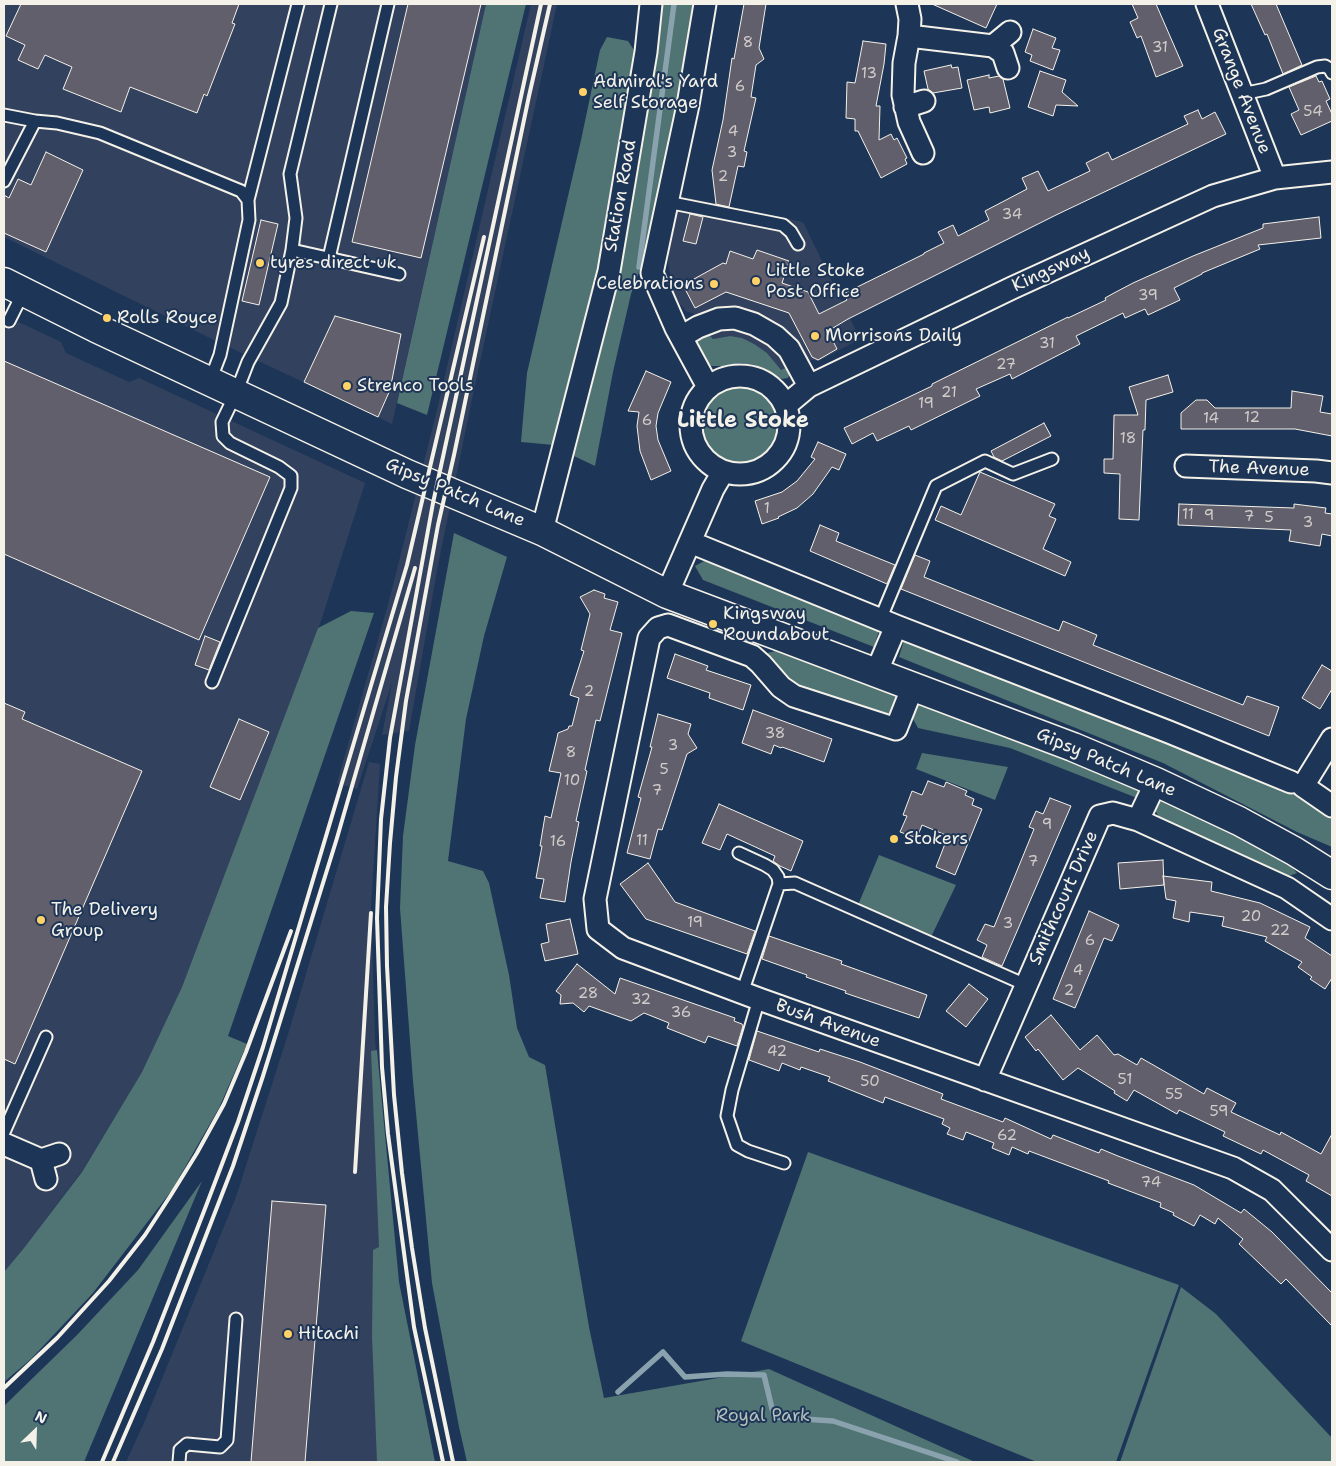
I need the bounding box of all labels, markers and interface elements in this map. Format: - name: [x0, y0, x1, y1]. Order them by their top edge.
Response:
- street label: Grange Avenue: [1207, 25, 1275, 157]
- house number: 8: [743, 34, 753, 52]
- house number: 31: [1152, 39, 1168, 57]
- house number: 13: [861, 65, 877, 83]
- place label: Admiral's Yard Self Storage: [593, 71, 718, 114]
- house number: 6: [735, 78, 745, 96]
- marker: Admiral's Yard Self Storage: [577, 86, 589, 98]
- house number: 54: [1303, 103, 1323, 121]
- house number: 4: [728, 123, 738, 141]
- street label: Station Road: [600, 138, 642, 254]
- house number: 3: [727, 144, 737, 162]
- house number: 2: [718, 168, 728, 186]
- house number: 34: [1002, 206, 1022, 224]
- street label: Kingsway: [1009, 243, 1093, 297]
- place label: tyres direct uk: [270, 252, 397, 274]
- marker: tyres direct uk: [254, 257, 266, 269]
- place label: Little Stoke Post Office: [766, 260, 865, 302]
- place label: Celebrations: [596, 273, 704, 295]
- marker: Little Stoke Post Office: [750, 275, 762, 287]
- marker: Celebrations: [708, 278, 720, 290]
- house number: 39: [1138, 287, 1158, 305]
- place label: Rolls Royce: [117, 307, 217, 329]
- marker: Rolls Royce: [101, 312, 113, 324]
- place label: Morrisons Daily: [825, 325, 962, 347]
- marker: Morrisons Daily: [809, 330, 821, 342]
- house number: 31: [1039, 335, 1055, 353]
- house number: 27: [996, 356, 1016, 374]
- place label: Strenco Tools: [357, 375, 474, 397]
- marker: Strenco Tools: [341, 380, 353, 392]
- house number: 21: [941, 384, 957, 402]
- house number: 19: [918, 395, 934, 413]
- district label: Little Stoke: [677, 408, 809, 434]
- house number: 12: [1244, 409, 1260, 427]
- house number: 14: [1203, 410, 1219, 428]
- house number: 6: [642, 412, 652, 430]
- house number: 18: [1120, 430, 1136, 448]
- street label: Gipsy Patch Lane: [382, 454, 528, 532]
- street label: The Avenue: [1208, 456, 1310, 482]
- house number: 1: [764, 500, 770, 518]
- house number: 11: [1182, 506, 1194, 524]
- house number: 9: [1204, 507, 1214, 525]
- house number: 7: [1244, 508, 1254, 526]
- house number: 5: [1264, 509, 1274, 527]
- house number: 3: [1303, 514, 1313, 532]
- place label: Kingsway Roundabout: [723, 603, 829, 646]
- marker: Kingsway Roundabout: [707, 618, 719, 630]
- house number: 2: [584, 683, 594, 701]
- street label: Gipsy Patch Lane: [1033, 724, 1179, 802]
- house number: 38: [765, 725, 785, 743]
- house number: 3: [668, 737, 678, 755]
- house number: 8: [566, 744, 576, 762]
- house number: 5: [659, 761, 669, 779]
- house number: 10: [564, 772, 580, 790]
- house number: 7: [652, 782, 662, 800]
- house number: 9: [1042, 816, 1052, 834]
- place label: Stokers: [904, 828, 968, 850]
- street label: Smithcourt Drive: [1025, 828, 1103, 968]
- house number: 11: [636, 832, 648, 850]
- house number: 16: [550, 833, 566, 851]
- marker: Stokers: [888, 833, 900, 845]
- house number: 7: [1028, 853, 1038, 871]
- place label: The Delivery Group: [51, 899, 158, 942]
- house number: 20: [1241, 908, 1261, 926]
- marker: The Delivery Group: [35, 914, 47, 926]
- house number: 19: [687, 914, 703, 932]
- house number: 3: [1003, 915, 1013, 933]
- house number: 22: [1270, 922, 1290, 940]
- house number: 6: [1085, 932, 1095, 950]
- house number: 4: [1073, 962, 1083, 980]
- house number: 2: [1064, 982, 1074, 1000]
- house number: 28: [578, 985, 598, 1003]
- house number: 32: [631, 991, 651, 1009]
- street label: Bush Avenue: [773, 995, 883, 1053]
- house number: 36: [671, 1004, 691, 1022]
- house number: 42: [767, 1043, 787, 1061]
- house number: 51: [1118, 1071, 1132, 1089]
- house number: 50: [860, 1073, 880, 1091]
- house number: 55: [1165, 1086, 1183, 1104]
- house number: 59: [1210, 1103, 1228, 1121]
- house number: 62: [997, 1127, 1017, 1145]
- house number: 74: [1141, 1174, 1161, 1192]
- place label: Hitachi: [298, 1323, 359, 1345]
- marker: Hitachi: [282, 1328, 294, 1340]
- park label: Royal Park: [716, 1405, 810, 1427]
- north arrow: [10, 1406, 60, 1456]
- text: N: [32, 1407, 50, 1428]

